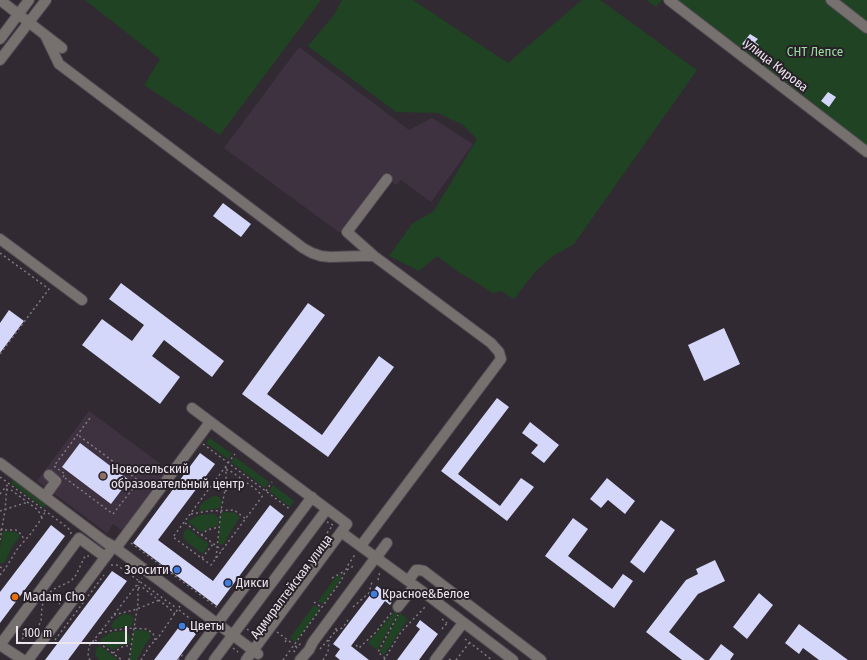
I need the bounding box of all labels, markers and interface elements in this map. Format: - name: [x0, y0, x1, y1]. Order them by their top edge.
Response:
- street label: улица Кирова: [741, 36, 811, 96]
- park label: СНТ Лепсе: [787, 44, 843, 60]
- place label: Новосельский образовательный центр: [111, 461, 245, 492]
- marker: Новосельский образовательный центр: [98, 471, 108, 481]
- street label: Адмиралтейская улица: [248, 532, 336, 642]
- place label: Зоосити: [124, 562, 169, 578]
- marker: Зоосити: [172, 565, 182, 575]
- place label: Дикси: [236, 575, 269, 591]
- marker: Дикси: [223, 578, 233, 588]
- place label: Красное&Белое: [382, 586, 470, 602]
- place label: Madam Cho: [23, 589, 85, 605]
- marker: Красное&Белое: [369, 589, 379, 599]
- marker: Madam Cho: [10, 592, 20, 602]
- scale bar: [18, 618, 129, 644]
- place label: Цветы: [190, 618, 224, 634]
- marker: Цветы: [177, 621, 187, 631]
- text: 100 m: [23, 626, 52, 640]

